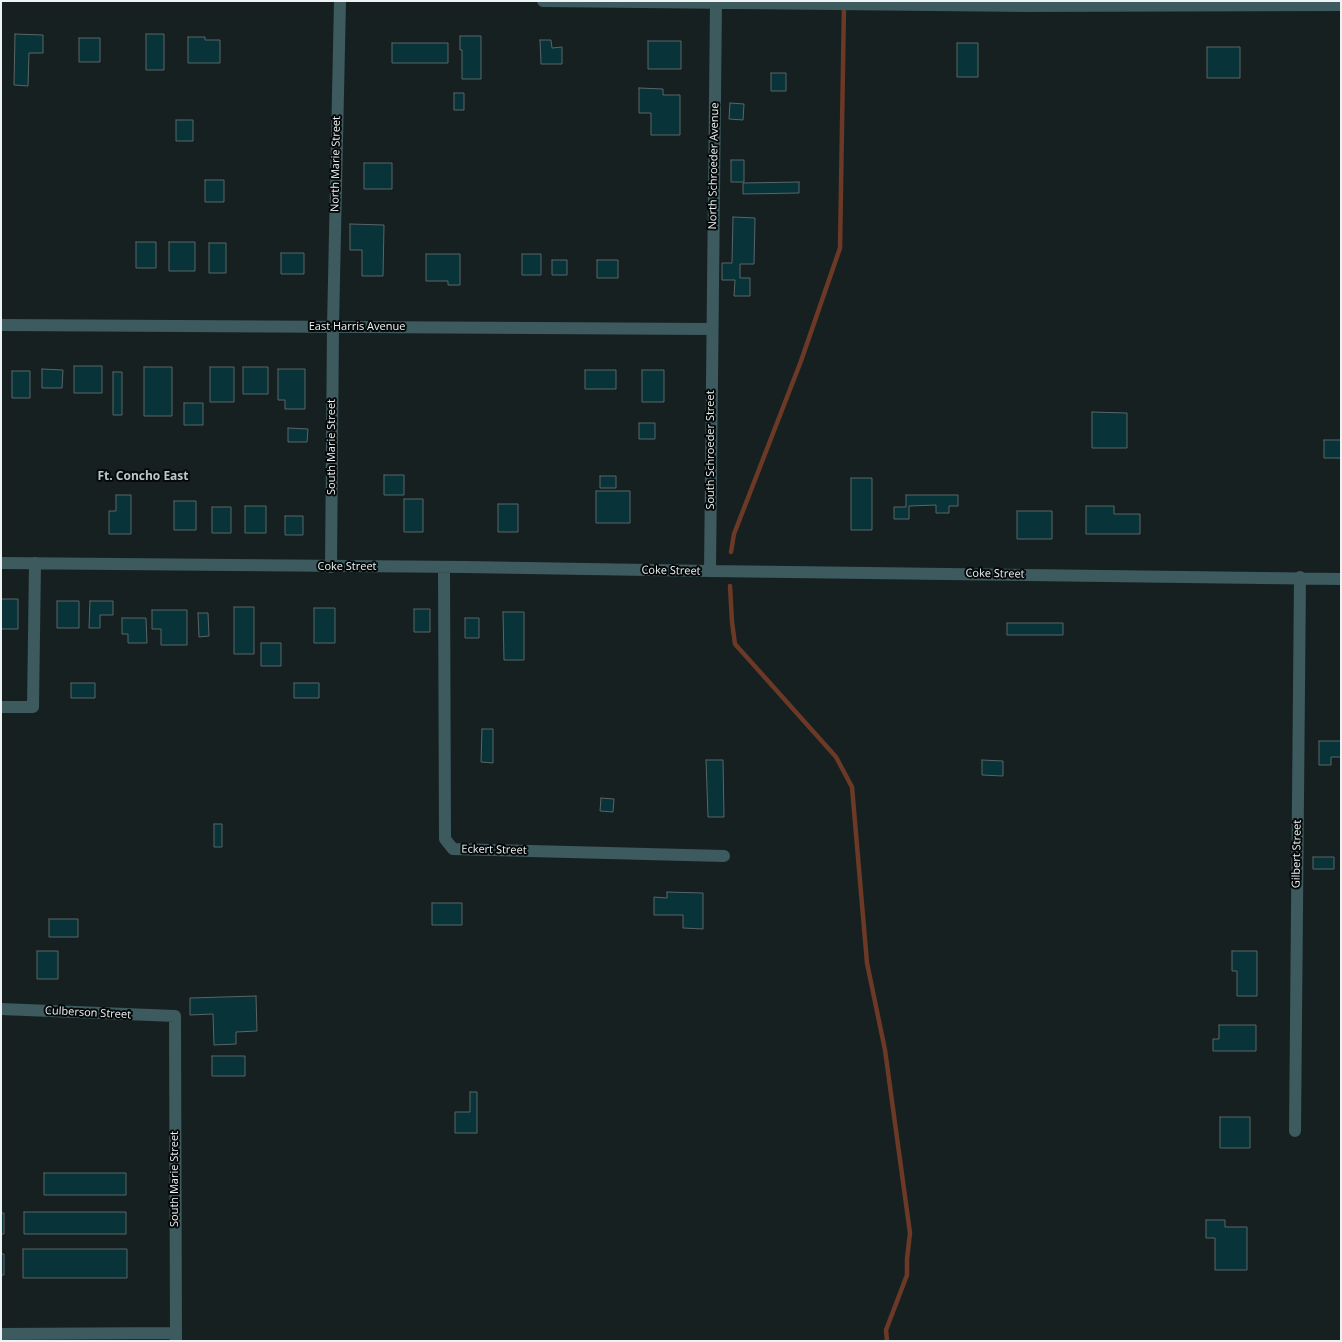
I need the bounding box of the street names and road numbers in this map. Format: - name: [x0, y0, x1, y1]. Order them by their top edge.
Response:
- street label: North Schroeder Avenue: [706, 102, 722, 230]
- street label: North Marie Street: [329, 116, 343, 212]
- street label: East Harris Avenue: [309, 320, 405, 334]
- street label: South Schroeder Street: [704, 390, 718, 510]
- street label: South Marie Street: [325, 399, 339, 495]
- street label: Coke Street: [317, 560, 377, 574]
- street label: Coke Street: [641, 564, 701, 578]
- street label: Coke Street: [965, 567, 1025, 581]
- street label: Gilbert Street: [1290, 820, 1304, 888]
- street label: Eckert Street: [461, 843, 527, 857]
- street label: Culberson Street: [45, 1004, 131, 1022]
- street label: South Marie Street: [168, 1131, 182, 1227]

